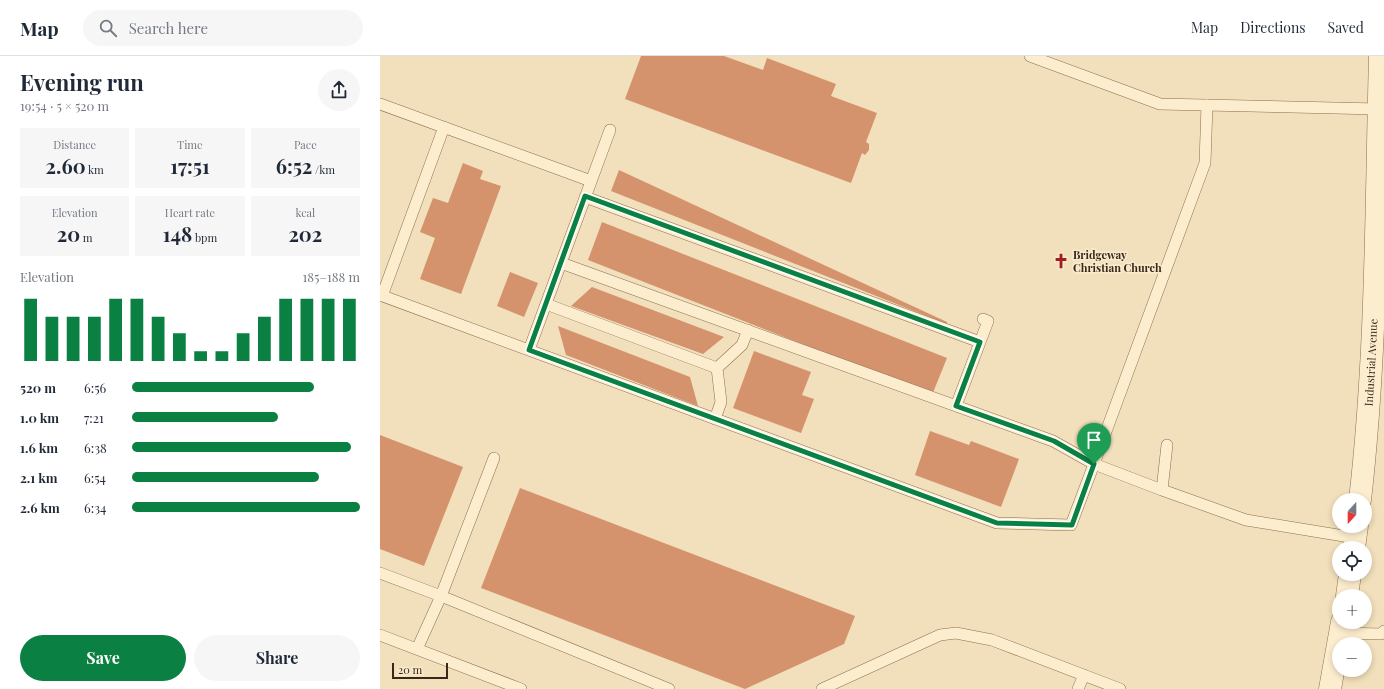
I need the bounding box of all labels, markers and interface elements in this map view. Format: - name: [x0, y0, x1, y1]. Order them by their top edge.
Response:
- search box: [83, 10, 363, 46]
- text: Map: [20, 15, 59, 41]
- icon: search: [97, 17, 119, 39]
- text: Search here: [129, 18, 208, 38]
- text: Map: [1191, 18, 1218, 37]
- text: Directions: [1240, 18, 1306, 37]
- text: Saved: [1328, 18, 1364, 37]
- text: Evening run: [20, 67, 144, 97]
- button: share: [318, 69, 360, 111]
- text: 19:54 · 5 × 520 m: [20, 97, 109, 114]
- text: Distance: [53, 137, 96, 152]
- text: Time: [177, 137, 203, 152]
- text: Pace: [294, 137, 317, 152]
- text: 2.60: [46, 152, 86, 179]
- text: 17:51: [170, 152, 210, 179]
- text: 6:52: [276, 152, 312, 179]
- text: km: [86, 162, 104, 177]
- text: /km: [312, 162, 335, 177]
- text: Elevation: [52, 205, 98, 220]
- text: Heart rate: [165, 205, 215, 220]
- text: kcal: [295, 205, 315, 220]
- text: 20: [57, 220, 80, 247]
- text: 148: [163, 220, 192, 247]
- text: 202: [288, 220, 322, 247]
- text: m: [80, 230, 93, 245]
- text: bpm: [192, 230, 217, 245]
- place label: Bridgeway Christian Church: [1073, 247, 1162, 275]
- church icon: Bridgeway Christian Church: [1052, 252, 1070, 270]
- text: Elevation: [20, 268, 74, 285]
- text: 185–188 m: [303, 268, 360, 285]
- street label: Industrial Avenue: [1361, 318, 1380, 407]
- text: 520 m: [20, 379, 56, 396]
- text: 6:56: [84, 379, 106, 396]
- text: 1.0 km: [20, 409, 59, 426]
- text: 7:21: [84, 409, 104, 426]
- pin: [1077, 423, 1111, 464]
- icon: arrive: [1083, 429, 1105, 451]
- text: 1.6 km: [20, 439, 58, 456]
- text: 6:38: [84, 439, 107, 456]
- text: 2.1 km: [20, 469, 58, 486]
- text: 6:54: [84, 469, 106, 486]
- north arrow: [1332, 493, 1372, 533]
- map controls: [1332, 493, 1372, 677]
- text: 2.6 km: [20, 499, 60, 516]
- text: 6:34: [84, 499, 106, 516]
- button: locate: [1332, 541, 1372, 581]
- button: +: [1332, 589, 1372, 629]
- button: Save: [20, 635, 186, 681]
- button: Share: [194, 635, 360, 681]
- button: −: [1332, 637, 1372, 677]
- scale bar: [392, 661, 448, 680]
- text: 20 m: [398, 662, 422, 677]

